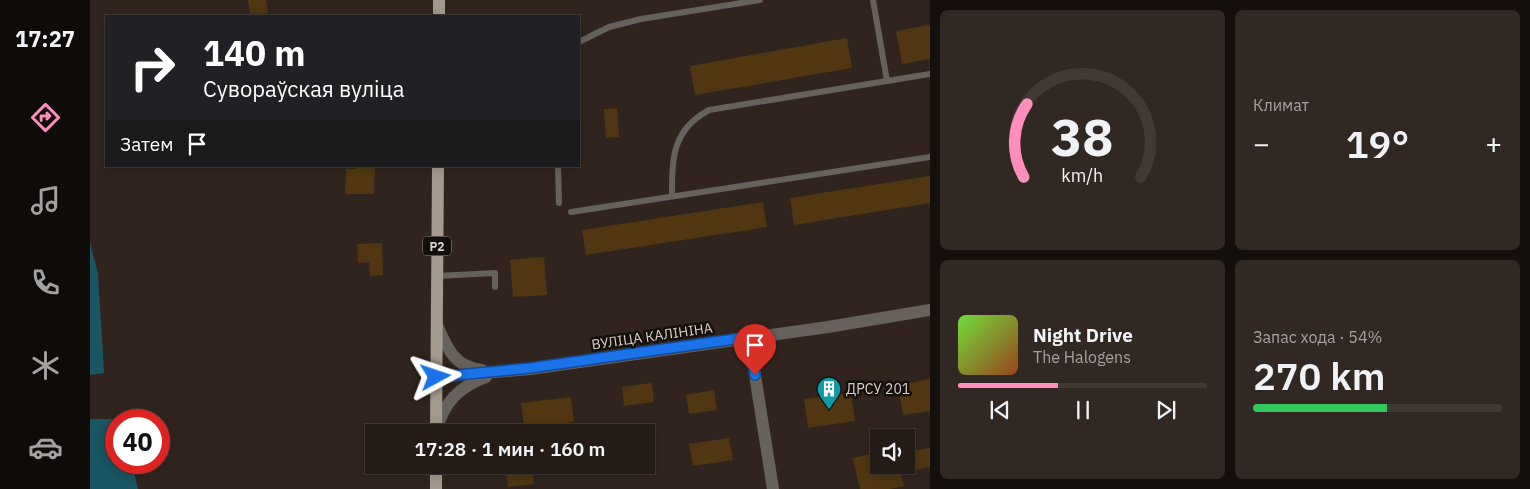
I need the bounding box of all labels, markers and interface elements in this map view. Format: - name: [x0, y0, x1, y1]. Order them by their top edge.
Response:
- text: 17:27: [15, 24, 75, 53]
- text: 140 m: [203, 30, 306, 76]
- icon: right: [120, 35, 185, 100]
- text: Сувораўская вуліца: [203, 74, 405, 103]
- text: Климат: [1253, 95, 1309, 115]
- icon: directions: [28, 100, 63, 135]
- text: 38: [1051, 103, 1114, 170]
- text: 19°: [1346, 119, 1409, 168]
- text: −: [1253, 125, 1270, 162]
- text: +: [1485, 125, 1502, 162]
- icon: arrive: [183, 130, 211, 158]
- text: Затем: [120, 132, 173, 156]
- text: km/h: [1062, 164, 1104, 187]
- icon: music: [28, 183, 63, 218]
- road number: Р2: [423, 237, 451, 256]
- icon: phone: [28, 265, 63, 300]
- street label: ВУЛІЦА КАЛІНІНА: [590, 319, 714, 353]
- text: Night Drive: [1033, 323, 1133, 347]
- pin: [734, 324, 776, 375]
- text: Запас хода · 54%: [1253, 327, 1382, 347]
- icon: arrive: [741, 331, 769, 359]
- text: The Halogens: [1033, 347, 1131, 367]
- icon: climate: [28, 348, 63, 383]
- position arrow: [409, 350, 461, 402]
- text: 270 km: [1253, 351, 1385, 400]
- building icon: ДРСУ 201: [816, 376, 842, 410]
- place label: ДРСУ 201: [846, 380, 910, 398]
- icon: previous: [986, 396, 1014, 424]
- icon: pause: [1069, 396, 1097, 424]
- icon: next: [1152, 396, 1180, 424]
- speed limit sign: 40: [105, 409, 170, 474]
- map controls: [870, 429, 915, 474]
- button: sound: [870, 429, 915, 474]
- icon: car: [28, 430, 63, 465]
- text: 17:28 · 1 мин · 160 m: [415, 437, 605, 461]

